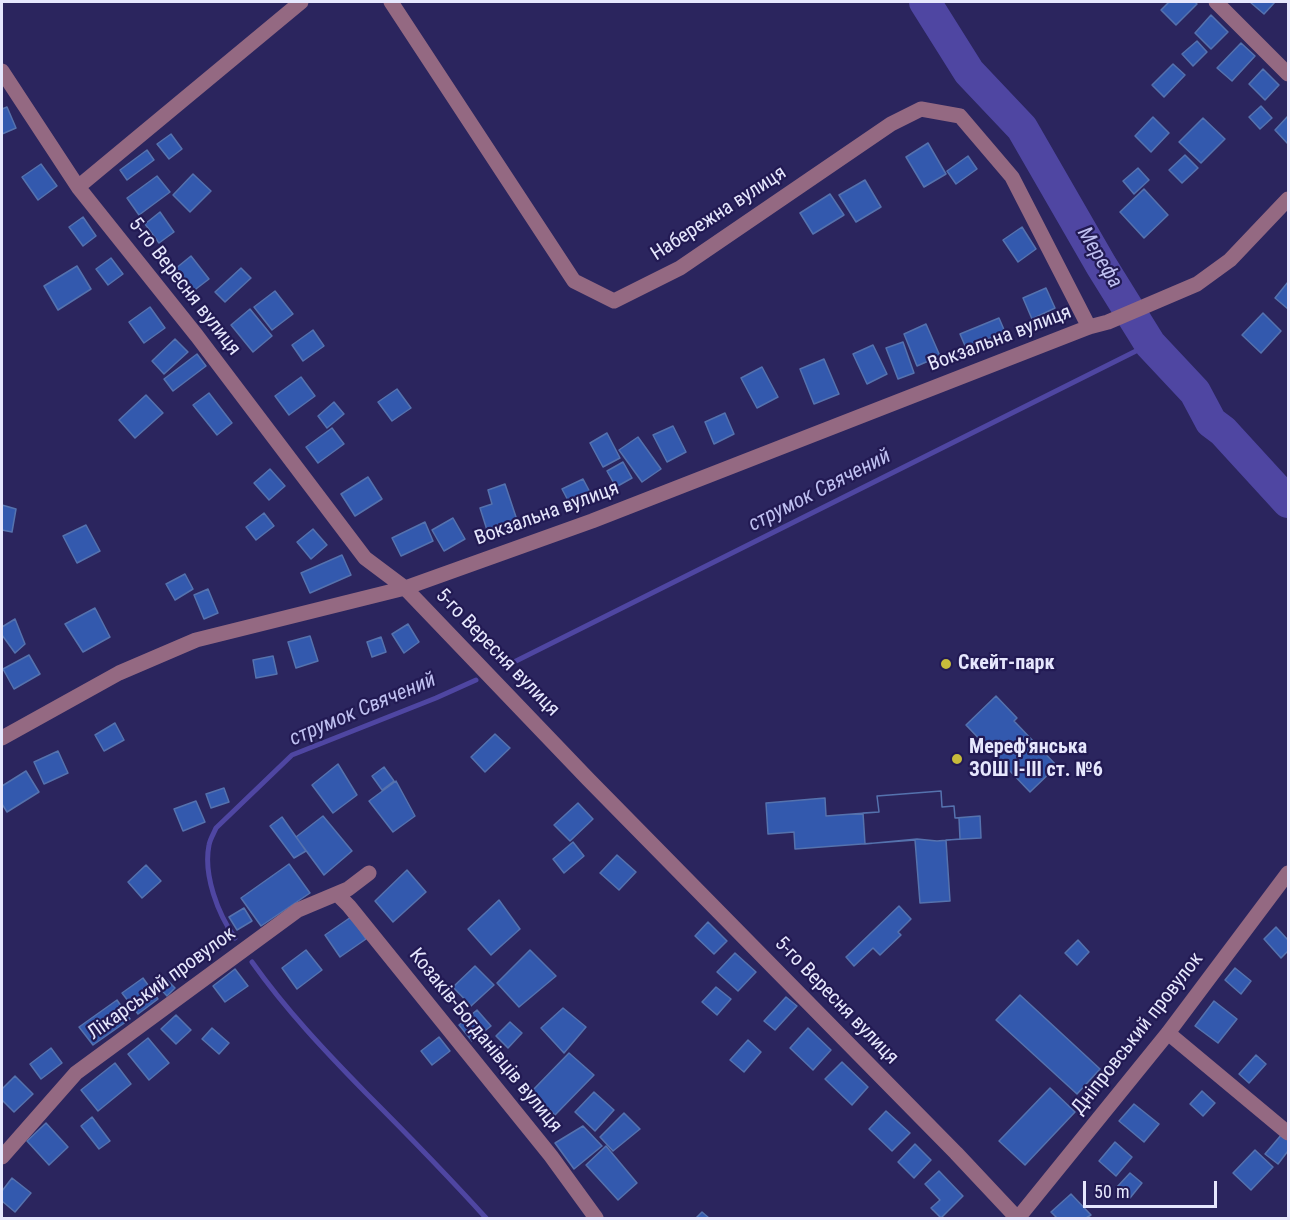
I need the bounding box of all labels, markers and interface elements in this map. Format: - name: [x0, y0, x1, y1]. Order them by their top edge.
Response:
- street label: Набережна вулиця: [647, 161, 791, 267]
- street label: 5-го Вересня вулиця: [123, 213, 245, 361]
- water label: Мерефа: [1071, 223, 1127, 293]
- street label: Вокзальна вулиця: [925, 301, 1075, 377]
- water label: струмок Свячений: [745, 444, 895, 538]
- street label: Вокзальна вулиця: [472, 477, 622, 551]
- street label: 5-го Вересня вулиця: [430, 584, 564, 722]
- place label: Скейт-парк: [958, 652, 1055, 676]
- marker: Скейт-парк: [939, 657, 953, 671]
- water label: струмок Свячений: [286, 668, 440, 752]
- place label: Мереф'янська ЗОШ І-ІІІ ст. №6: [969, 736, 1103, 783]
- marker: Мереф'янська ЗОШ І-ІІІ ст. №6: [950, 752, 964, 766]
- street label: Лікарський провулок: [83, 922, 241, 1046]
- street label: 5-го Вересня вулиця: [769, 932, 903, 1070]
- street label: Козаків-Богданівців вулиця: [403, 944, 567, 1138]
- street label: Дніпровський провулок: [1067, 948, 1209, 1120]
- scale bar: [1086, 1169, 1220, 1207]
- text: 50 m: [1094, 1181, 1129, 1202]

